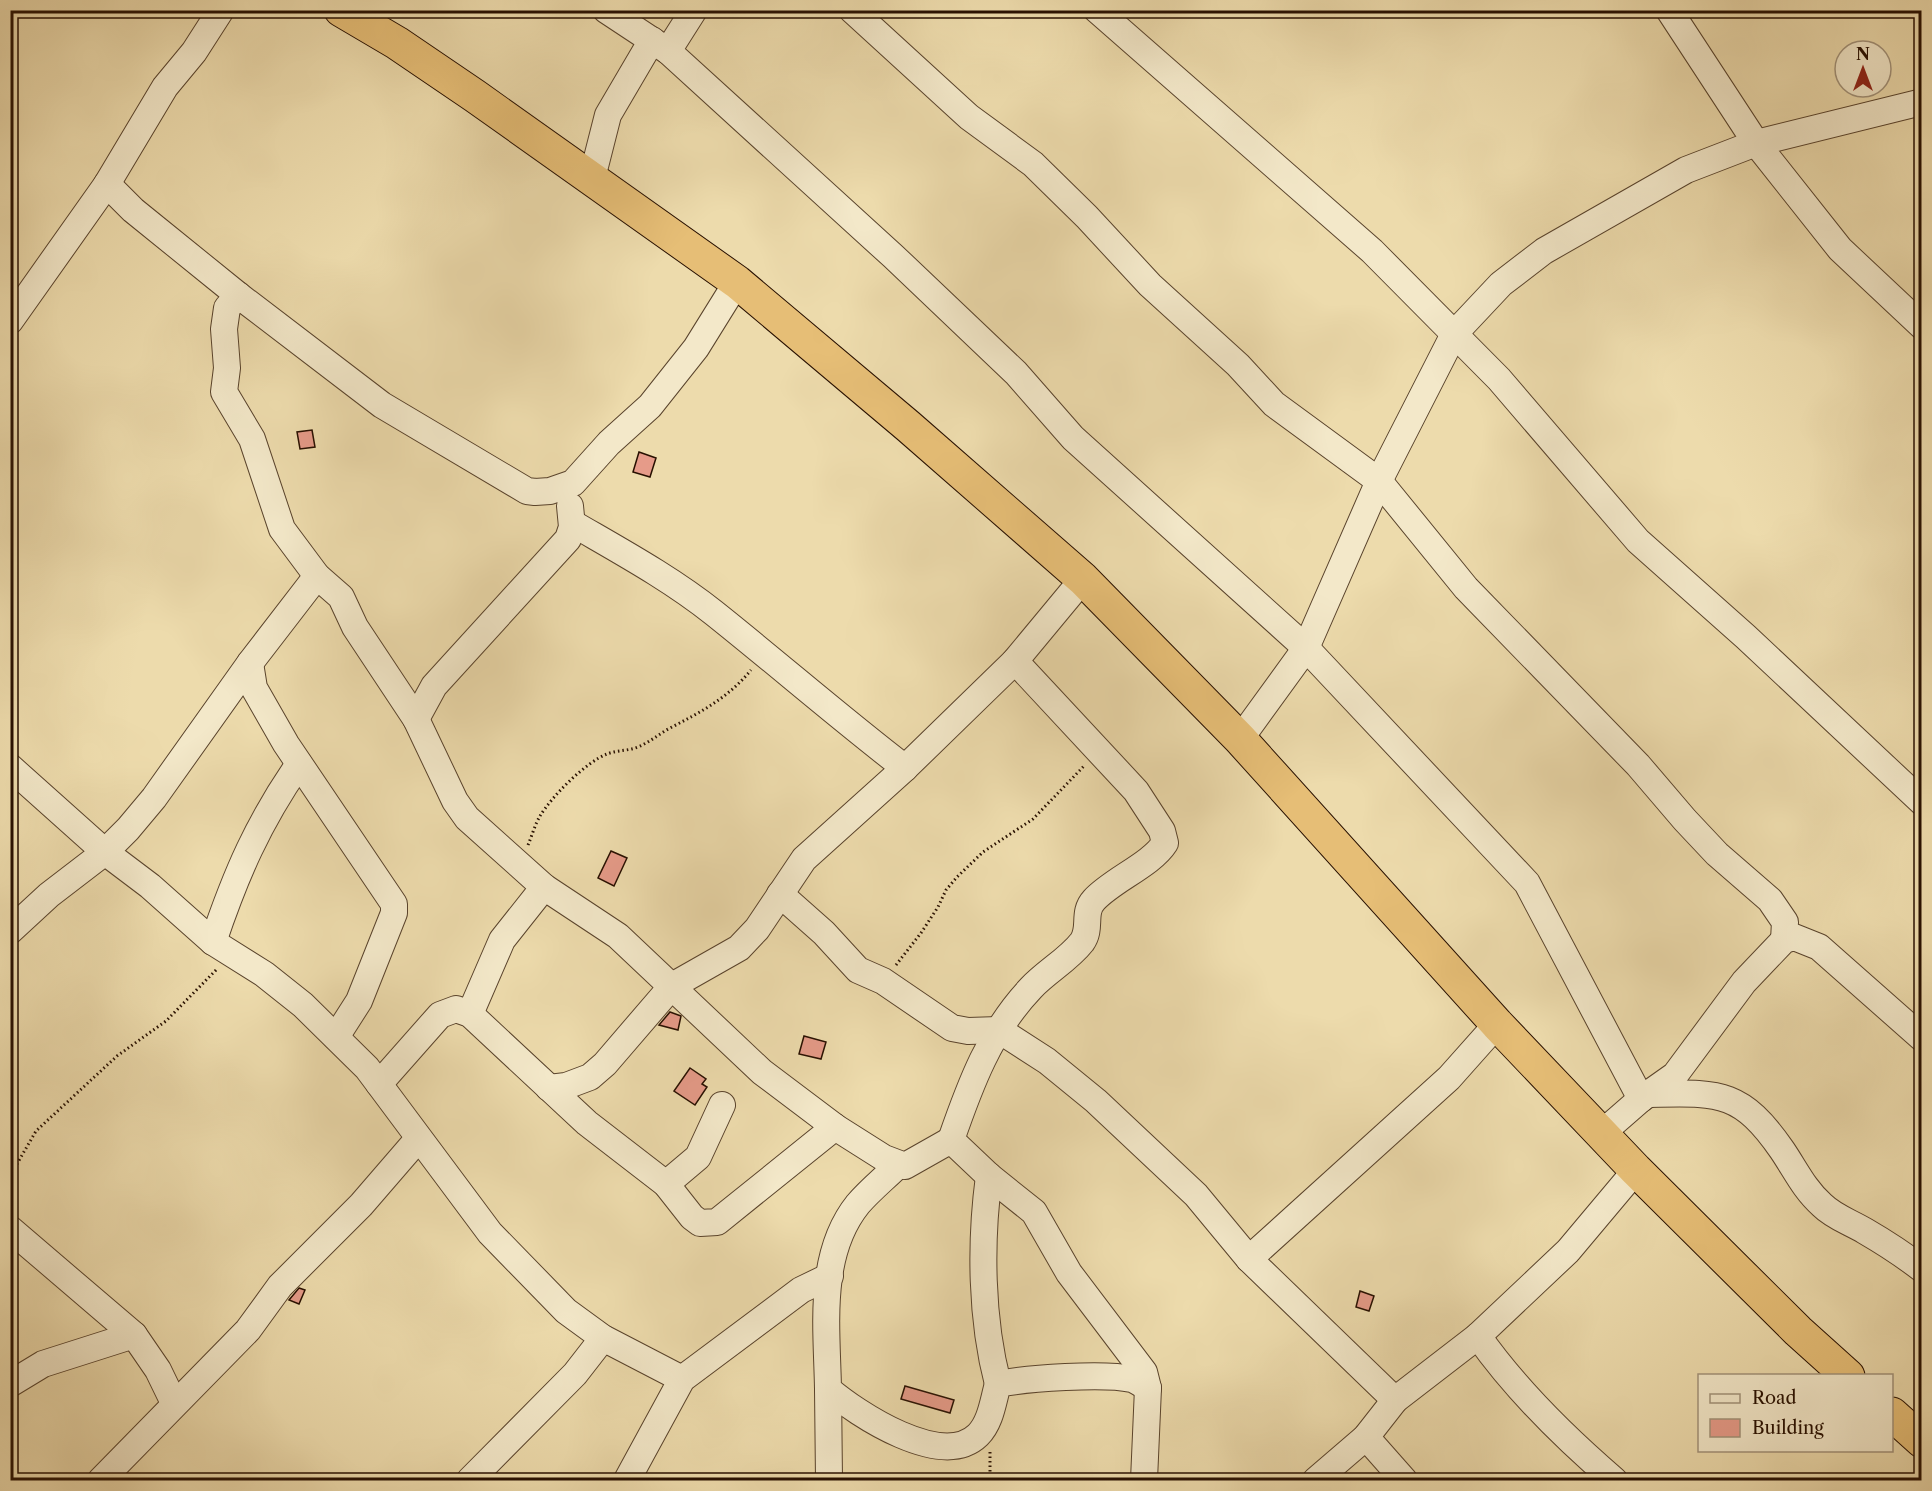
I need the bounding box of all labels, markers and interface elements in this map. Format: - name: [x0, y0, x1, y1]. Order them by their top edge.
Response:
- north arrow: [1833, 39, 1893, 99]
- text: N: [1856, 44, 1870, 64]
- legend: [1698, 1374, 1893, 1452]
- text: Road: [1752, 1387, 1797, 1409]
- text: Building: [1752, 1417, 1824, 1439]

